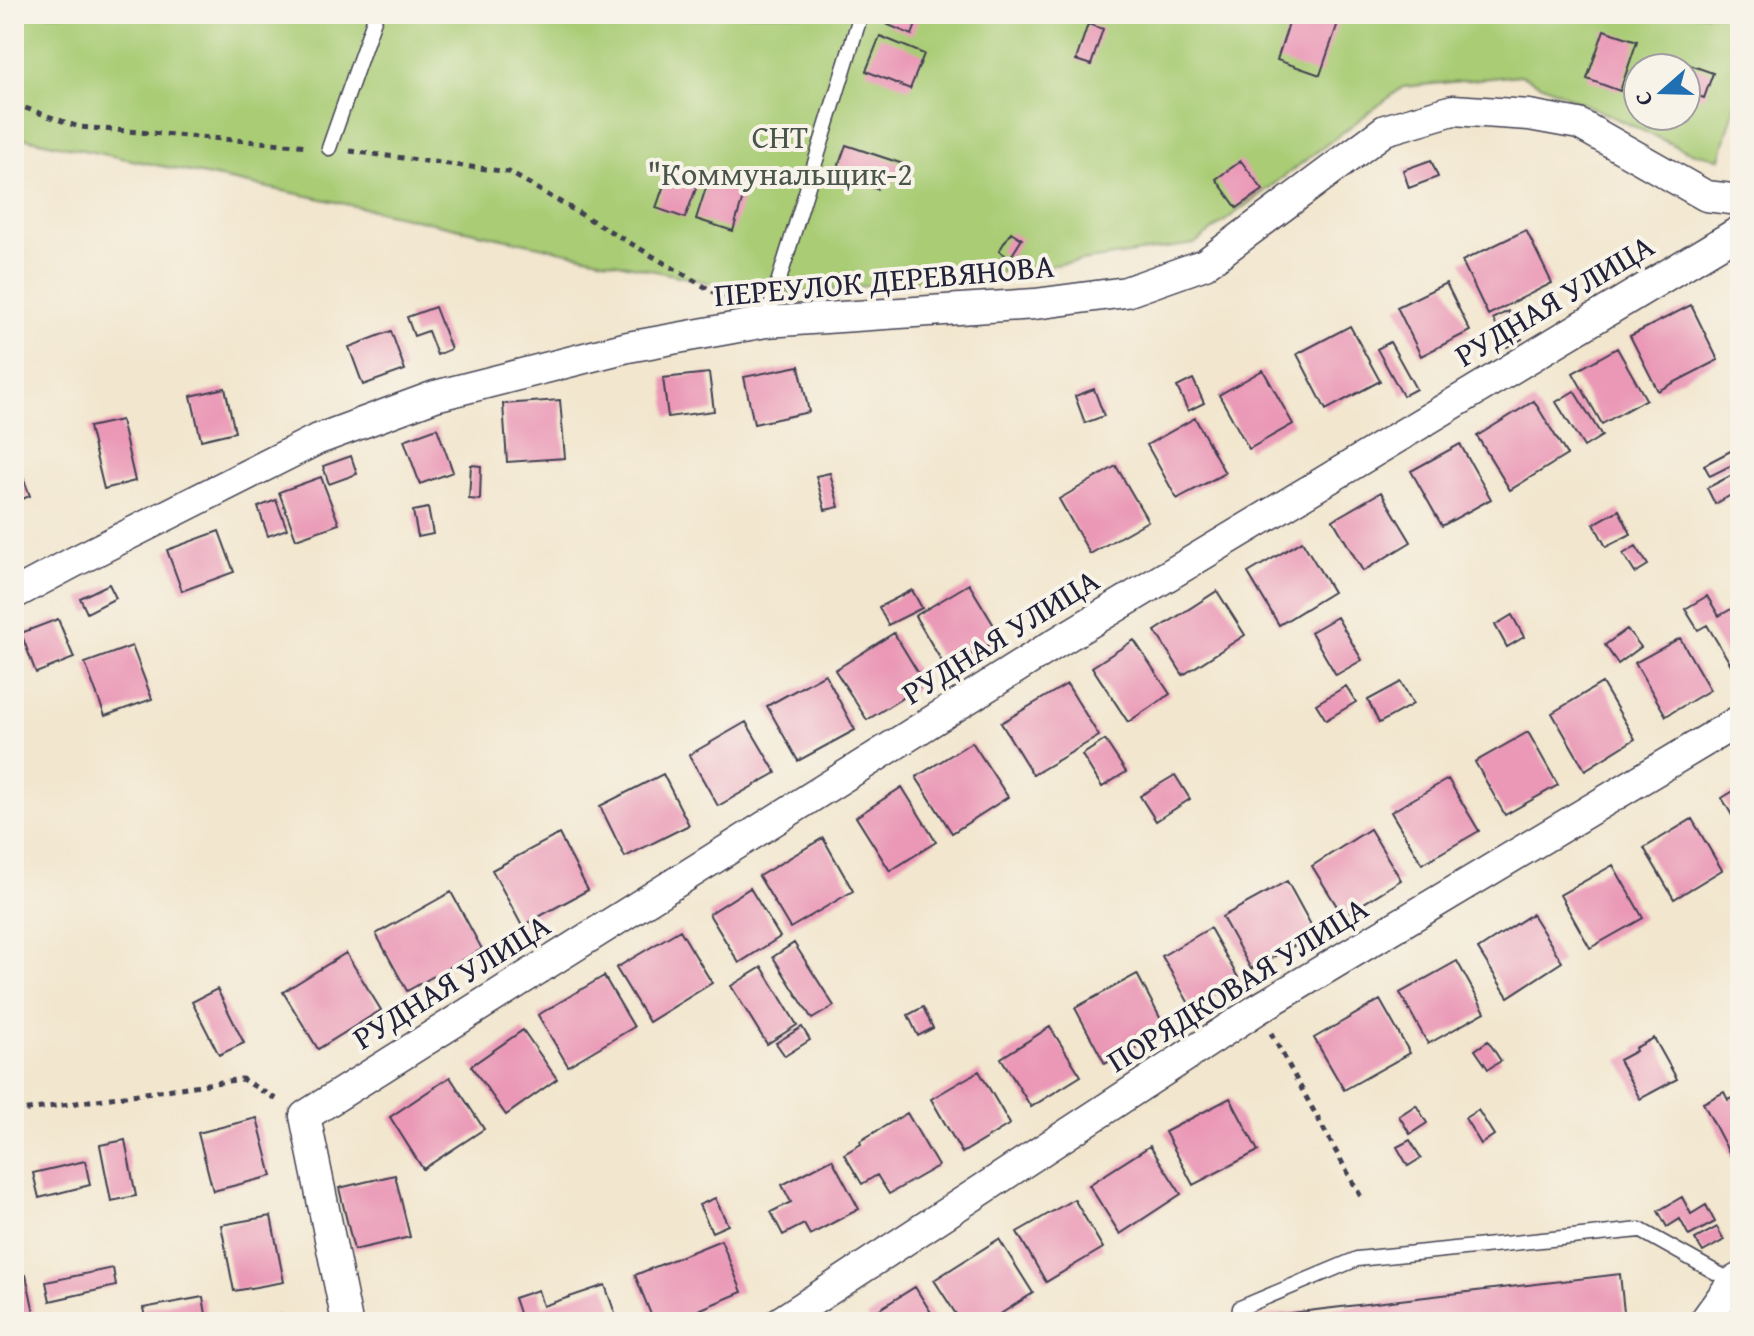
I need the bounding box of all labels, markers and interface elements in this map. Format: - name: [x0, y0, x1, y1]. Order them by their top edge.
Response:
- north arrow: [1622, 52, 1702, 132]
- text: С: [1626, 88, 1660, 110]
- park label: СНТ "Коммунальщик-2: [647, 113, 913, 197]
- street label: РУДНАЯ УЛИЦА: [1445, 222, 1663, 378]
- street label: ПЕРЕУЛОК ДЕРЕВЯНОВА: [712, 242, 1057, 318]
- street label: РУДНАЯ УЛИЦА: [892, 556, 1108, 716]
- street label: ПОРЯДКОВАЯ УЛИЦА: [1097, 884, 1377, 1084]
- street label: РУДНАЯ УЛИЦА: [343, 901, 559, 1061]

